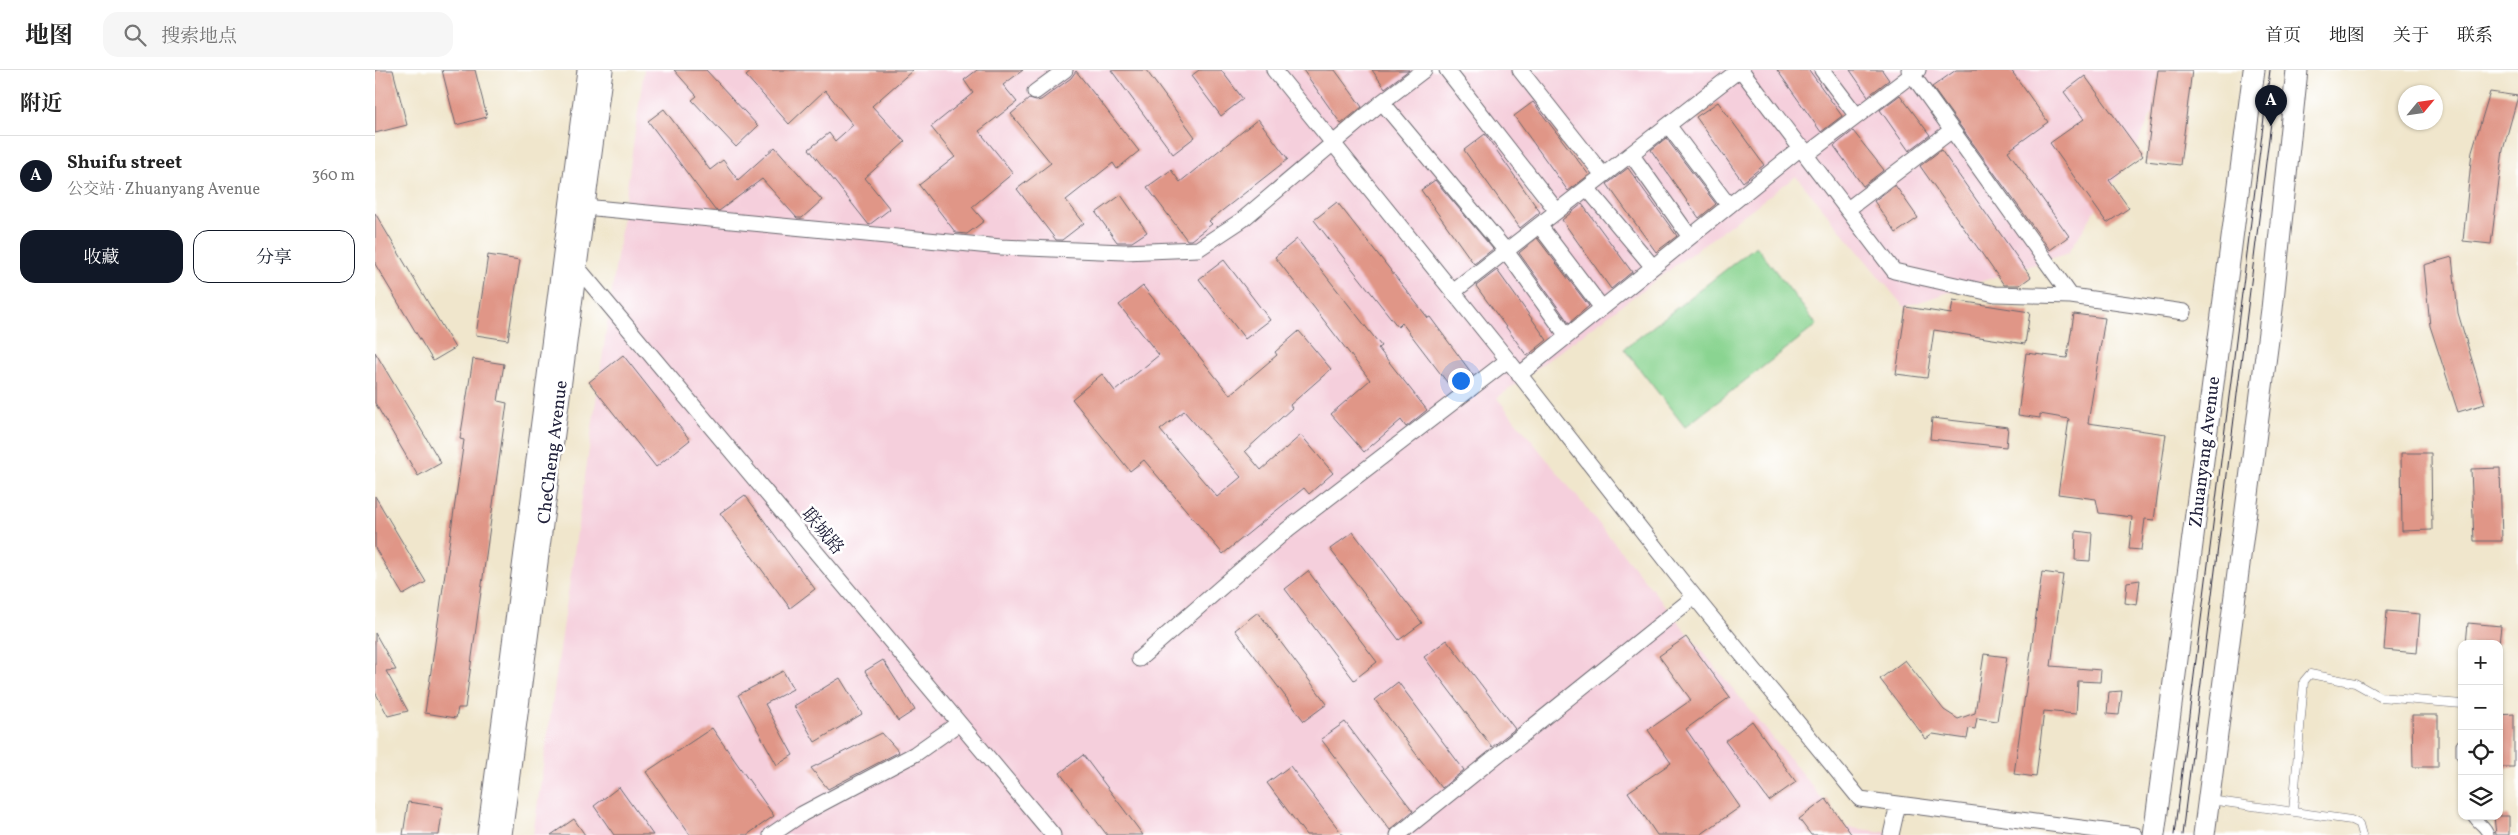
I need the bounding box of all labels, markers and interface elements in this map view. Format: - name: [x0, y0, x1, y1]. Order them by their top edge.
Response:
- search box: [103, 12, 453, 57]
- text: 地图: [25, 20, 73, 54]
- icon: search: [121, 21, 149, 49]
- text: 搜索地点: [161, 24, 237, 50]
- text: 首页: [2265, 24, 2301, 49]
- text: 地图: [2329, 24, 2365, 49]
- text: 关于: [2393, 24, 2429, 49]
- text: 联系: [2457, 24, 2493, 49]
- pin: A: [2255, 85, 2287, 126]
- north arrow: [2398, 85, 2443, 130]
- text: 附近: [20, 90, 62, 119]
- text: Shuifu street: [67, 150, 182, 176]
- text: A: [30, 165, 42, 187]
- text: 360 m: [312, 165, 355, 187]
- text: 公交站 · Zhuanyang Avenue: [67, 179, 260, 201]
- button: 收藏: [20, 230, 183, 283]
- button: 分享: [193, 230, 355, 283]
- your location: [1448, 368, 1474, 394]
- street label: Zhuanyang Avenue: [2184, 375, 2227, 529]
- street label: CheCheng Avenue: [532, 379, 575, 525]
- street label: 联城路: [795, 503, 849, 561]
- map controls: [2458, 640, 2503, 820]
- button: +: [2458, 640, 2503, 685]
- button: −: [2458, 685, 2503, 730]
- button: locate: [2458, 730, 2503, 775]
- button: layers: [2458, 775, 2503, 820]

